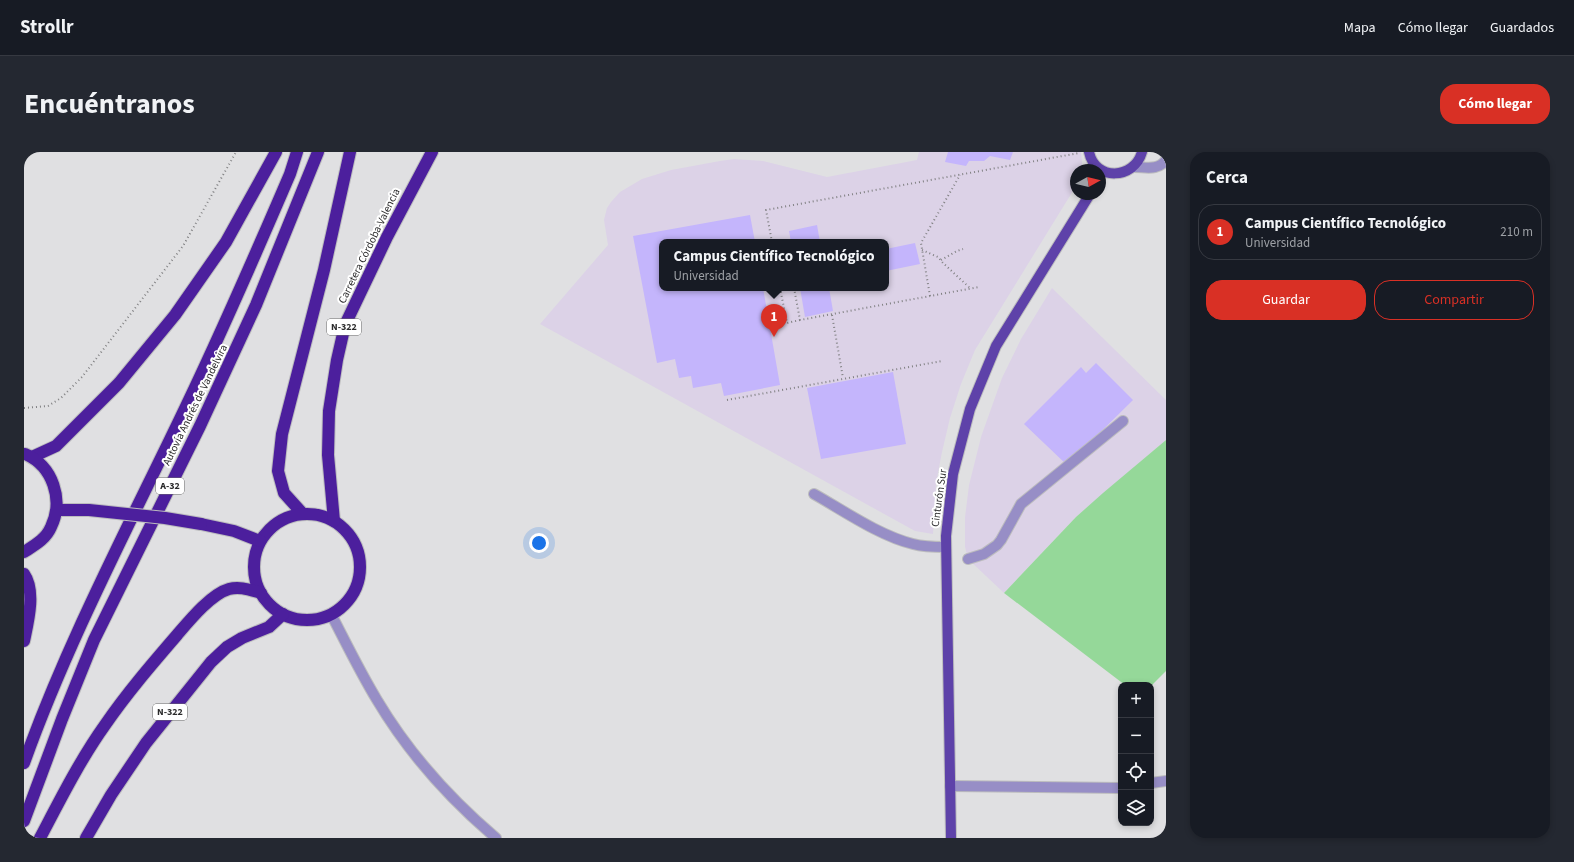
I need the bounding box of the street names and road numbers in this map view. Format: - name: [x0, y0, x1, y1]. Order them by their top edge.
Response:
- street label: Carretera Córdoba-Valencia: [335, 186, 403, 306]
- road number: N-322: [327, 319, 361, 335]
- street label: Autovía Andrés de Vandelvira: [159, 342, 231, 468]
- street label: Cinturón Sur: [928, 468, 951, 528]
- road number: A-32: [156, 478, 184, 494]
- road number: N-322: [153, 704, 187, 720]

